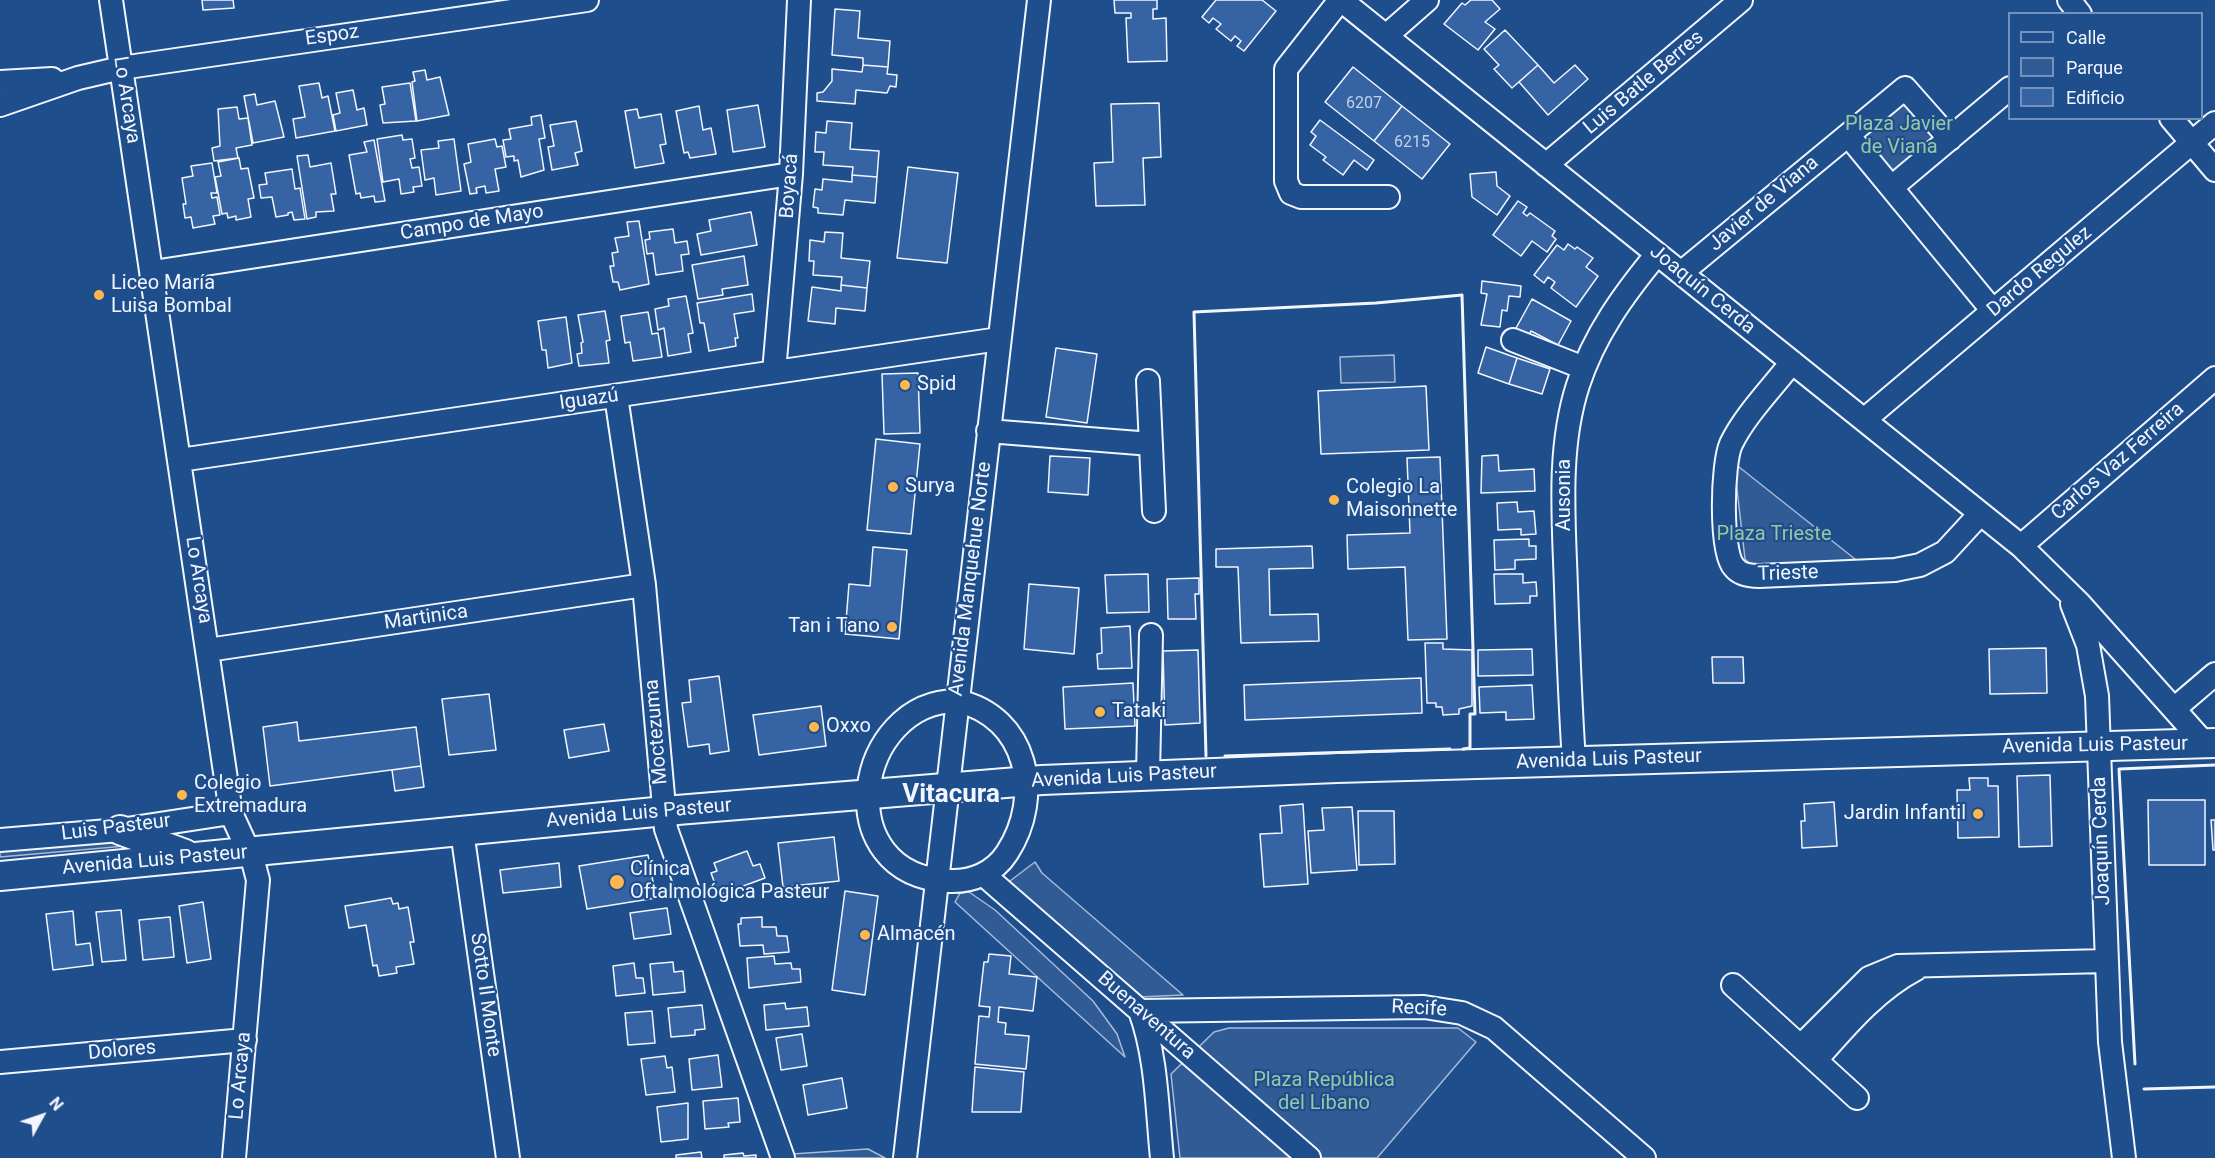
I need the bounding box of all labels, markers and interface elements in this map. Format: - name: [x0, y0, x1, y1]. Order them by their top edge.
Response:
- legend: [2008, 12, 2203, 120]
- street label: Espoz: [304, 20, 360, 52]
- street label: Luis Batle Berres: [1579, 26, 1709, 140]
- text: Calle: [2066, 27, 2106, 48]
- street label: Lo Arcaya: [107, 55, 145, 145]
- text: Parque: [2066, 57, 2123, 78]
- text: Edificio: [2066, 87, 2125, 108]
- house number: 6207: [1346, 94, 1382, 114]
- park label: Plaza Javier de Viana: [1845, 113, 1953, 160]
- house number: 6215: [1394, 133, 1430, 153]
- street label: Javier de Viana: [1704, 151, 1824, 257]
- street label: Boyacá: [776, 153, 804, 219]
- street label: Campo de Mayo: [399, 200, 545, 246]
- street label: Dardo Regulez: [1983, 221, 2097, 323]
- street label: Joaquín Cerda: [1644, 240, 1760, 340]
- place label: Liceo María Luisa Bombal: [111, 272, 232, 319]
- marker: Liceo María Luisa Bombal: [92, 288, 106, 302]
- place label: Spid: [917, 373, 956, 397]
- marker: Spid: [898, 378, 912, 392]
- street label: Iguazú: [558, 384, 620, 416]
- street label: Carlos Vaz Ferreira: [2047, 398, 2189, 526]
- street label: Ausonia: [1553, 459, 1577, 531]
- street label: Avenida Manquehue Norte: [945, 461, 997, 697]
- place label: Surya: [905, 475, 955, 499]
- place label: Colegio La Maisonnette: [1346, 476, 1457, 523]
- marker: Surya: [886, 480, 900, 494]
- marker: Colegio La Maisonnette: [1327, 493, 1341, 507]
- park label: Plaza Trieste: [1716, 523, 1832, 547]
- street label: Lo Arcaya: [179, 535, 217, 625]
- street label: Trieste: [1757, 561, 1819, 587]
- street label: Martinica: [383, 600, 469, 636]
- place label: Tan i Tano: [788, 615, 880, 639]
- marker: Tan i Tano: [885, 620, 899, 634]
- street label: Moctezuma: [640, 678, 674, 786]
- place label: Tataki: [1112, 700, 1166, 724]
- marker: Tataki: [1093, 705, 1107, 719]
- place label: Oxxo: [826, 715, 871, 739]
- marker: Oxxo: [807, 720, 821, 734]
- street label: Avenida Luis Pasteur: [2002, 732, 2188, 760]
- street label: Avenida Luis Pasteur: [1516, 745, 1702, 775]
- street label: Avenida Luis Pasteur: [1031, 760, 1217, 794]
- place label: Colegio Extremadura: [194, 772, 307, 819]
- street label: Joaquín Cerda: [2088, 776, 2116, 906]
- district label: Vitacura: [902, 779, 1000, 811]
- marker: Colegio Extremadura: [175, 788, 189, 802]
- street label: Avenida Luis Pasteur: [545, 794, 733, 834]
- place label: Jardin Infantil: [1844, 802, 1966, 826]
- marker: Jardin Infantil: [1971, 807, 1985, 821]
- street label: Luis Pasteur: [60, 809, 172, 847]
- street label: Avenida Luis Pasteur: [61, 841, 249, 881]
- place label: Clínica Oftalmológica Pasteur: [630, 858, 829, 905]
- marker: Clínica Oftalmológica Pasteur: [608, 873, 626, 891]
- place label: Almacén: [877, 923, 955, 947]
- marker: Almacén: [858, 928, 872, 942]
- street label: Sotto Il Monte: [464, 932, 506, 1058]
- street label: Buenaventura: [1092, 967, 1200, 1065]
- street label: Recife: [1391, 996, 1447, 1022]
- street label: Lo Arcaya: [225, 1031, 257, 1121]
- street label: Dolores: [87, 1036, 157, 1066]
- park label: Plaza República del Líbano: [1253, 1069, 1395, 1116]
- north arrow: [12, 1086, 72, 1146]
- text: N: [45, 1094, 67, 1115]

